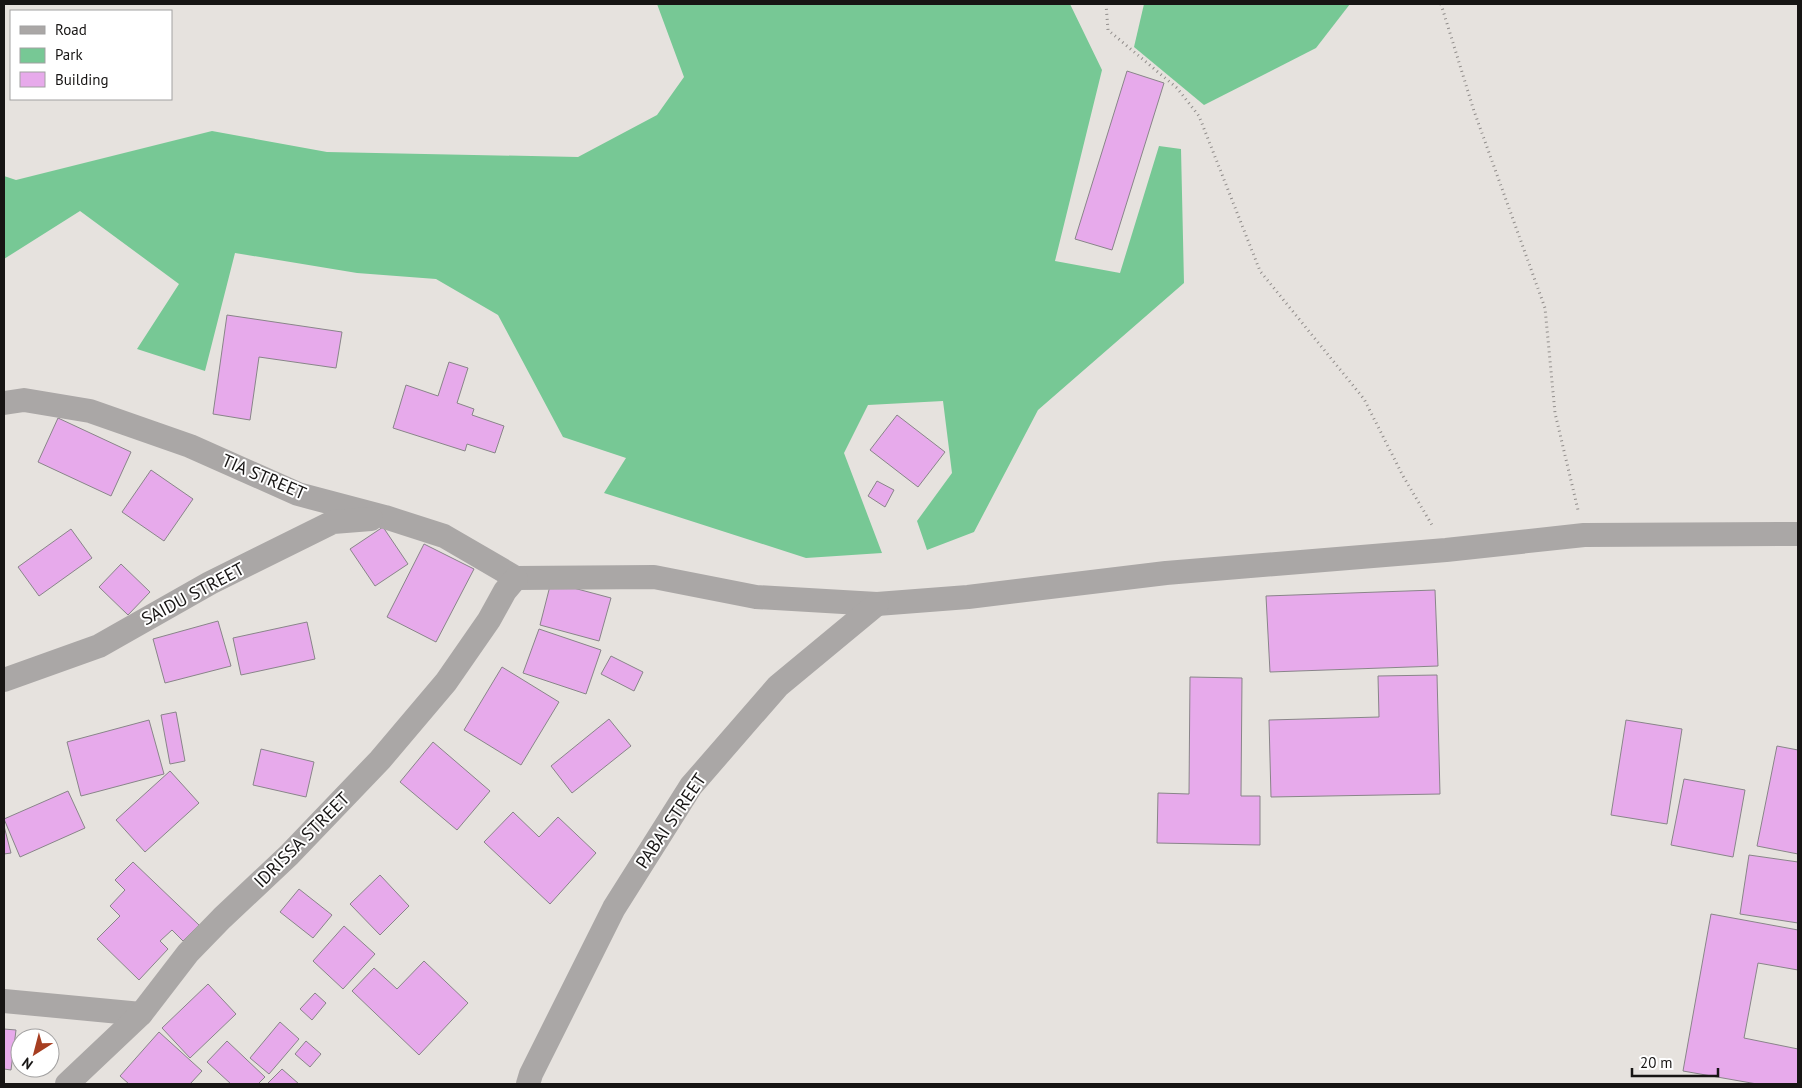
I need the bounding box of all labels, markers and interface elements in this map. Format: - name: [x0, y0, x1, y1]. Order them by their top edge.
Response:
- legend: [10, 10, 172, 100]
- text: Road: [55, 20, 87, 39]
- text: Park: [55, 45, 83, 64]
- text: Building: [55, 70, 109, 89]
- street label: TIA STREET: [219, 448, 310, 505]
- street label: SAIDU STREET: [137, 557, 248, 630]
- street label: PABAI STREET: [630, 769, 711, 873]
- street label: IDRISSA STREET: [249, 787, 354, 892]
- north arrow: [10, 1028, 60, 1078]
- scale bar: [1632, 1046, 1718, 1078]
- text: 20 m: [1640, 1053, 1673, 1072]
- text: N: [18, 1054, 36, 1074]

